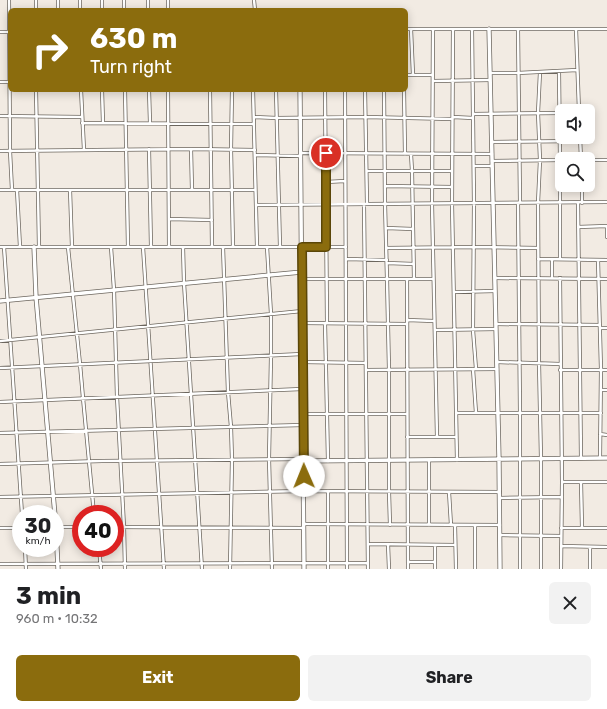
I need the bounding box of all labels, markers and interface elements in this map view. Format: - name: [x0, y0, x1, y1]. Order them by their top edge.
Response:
- text: 630 m: [90, 22, 177, 55]
- icon: right: [24, 24, 76, 76]
- text: Turn right: [90, 56, 172, 78]
- map controls: [555, 104, 595, 192]
- button: sound: [555, 104, 595, 144]
- pin: [309, 136, 343, 170]
- icon: arrive: [315, 142, 337, 164]
- button: search: [555, 152, 595, 192]
- position arrow: [283, 455, 325, 497]
- speed limit sign: 40: [72, 505, 124, 557]
- text: 30: [25, 514, 51, 538]
- text: km/h: [26, 535, 50, 547]
- text: 3 min: [16, 582, 81, 610]
- button: close: [549, 582, 591, 624]
- text: 960 m · 10:32: [16, 611, 98, 626]
- button: Exit: [16, 655, 300, 701]
- button: Share: [308, 655, 591, 701]

